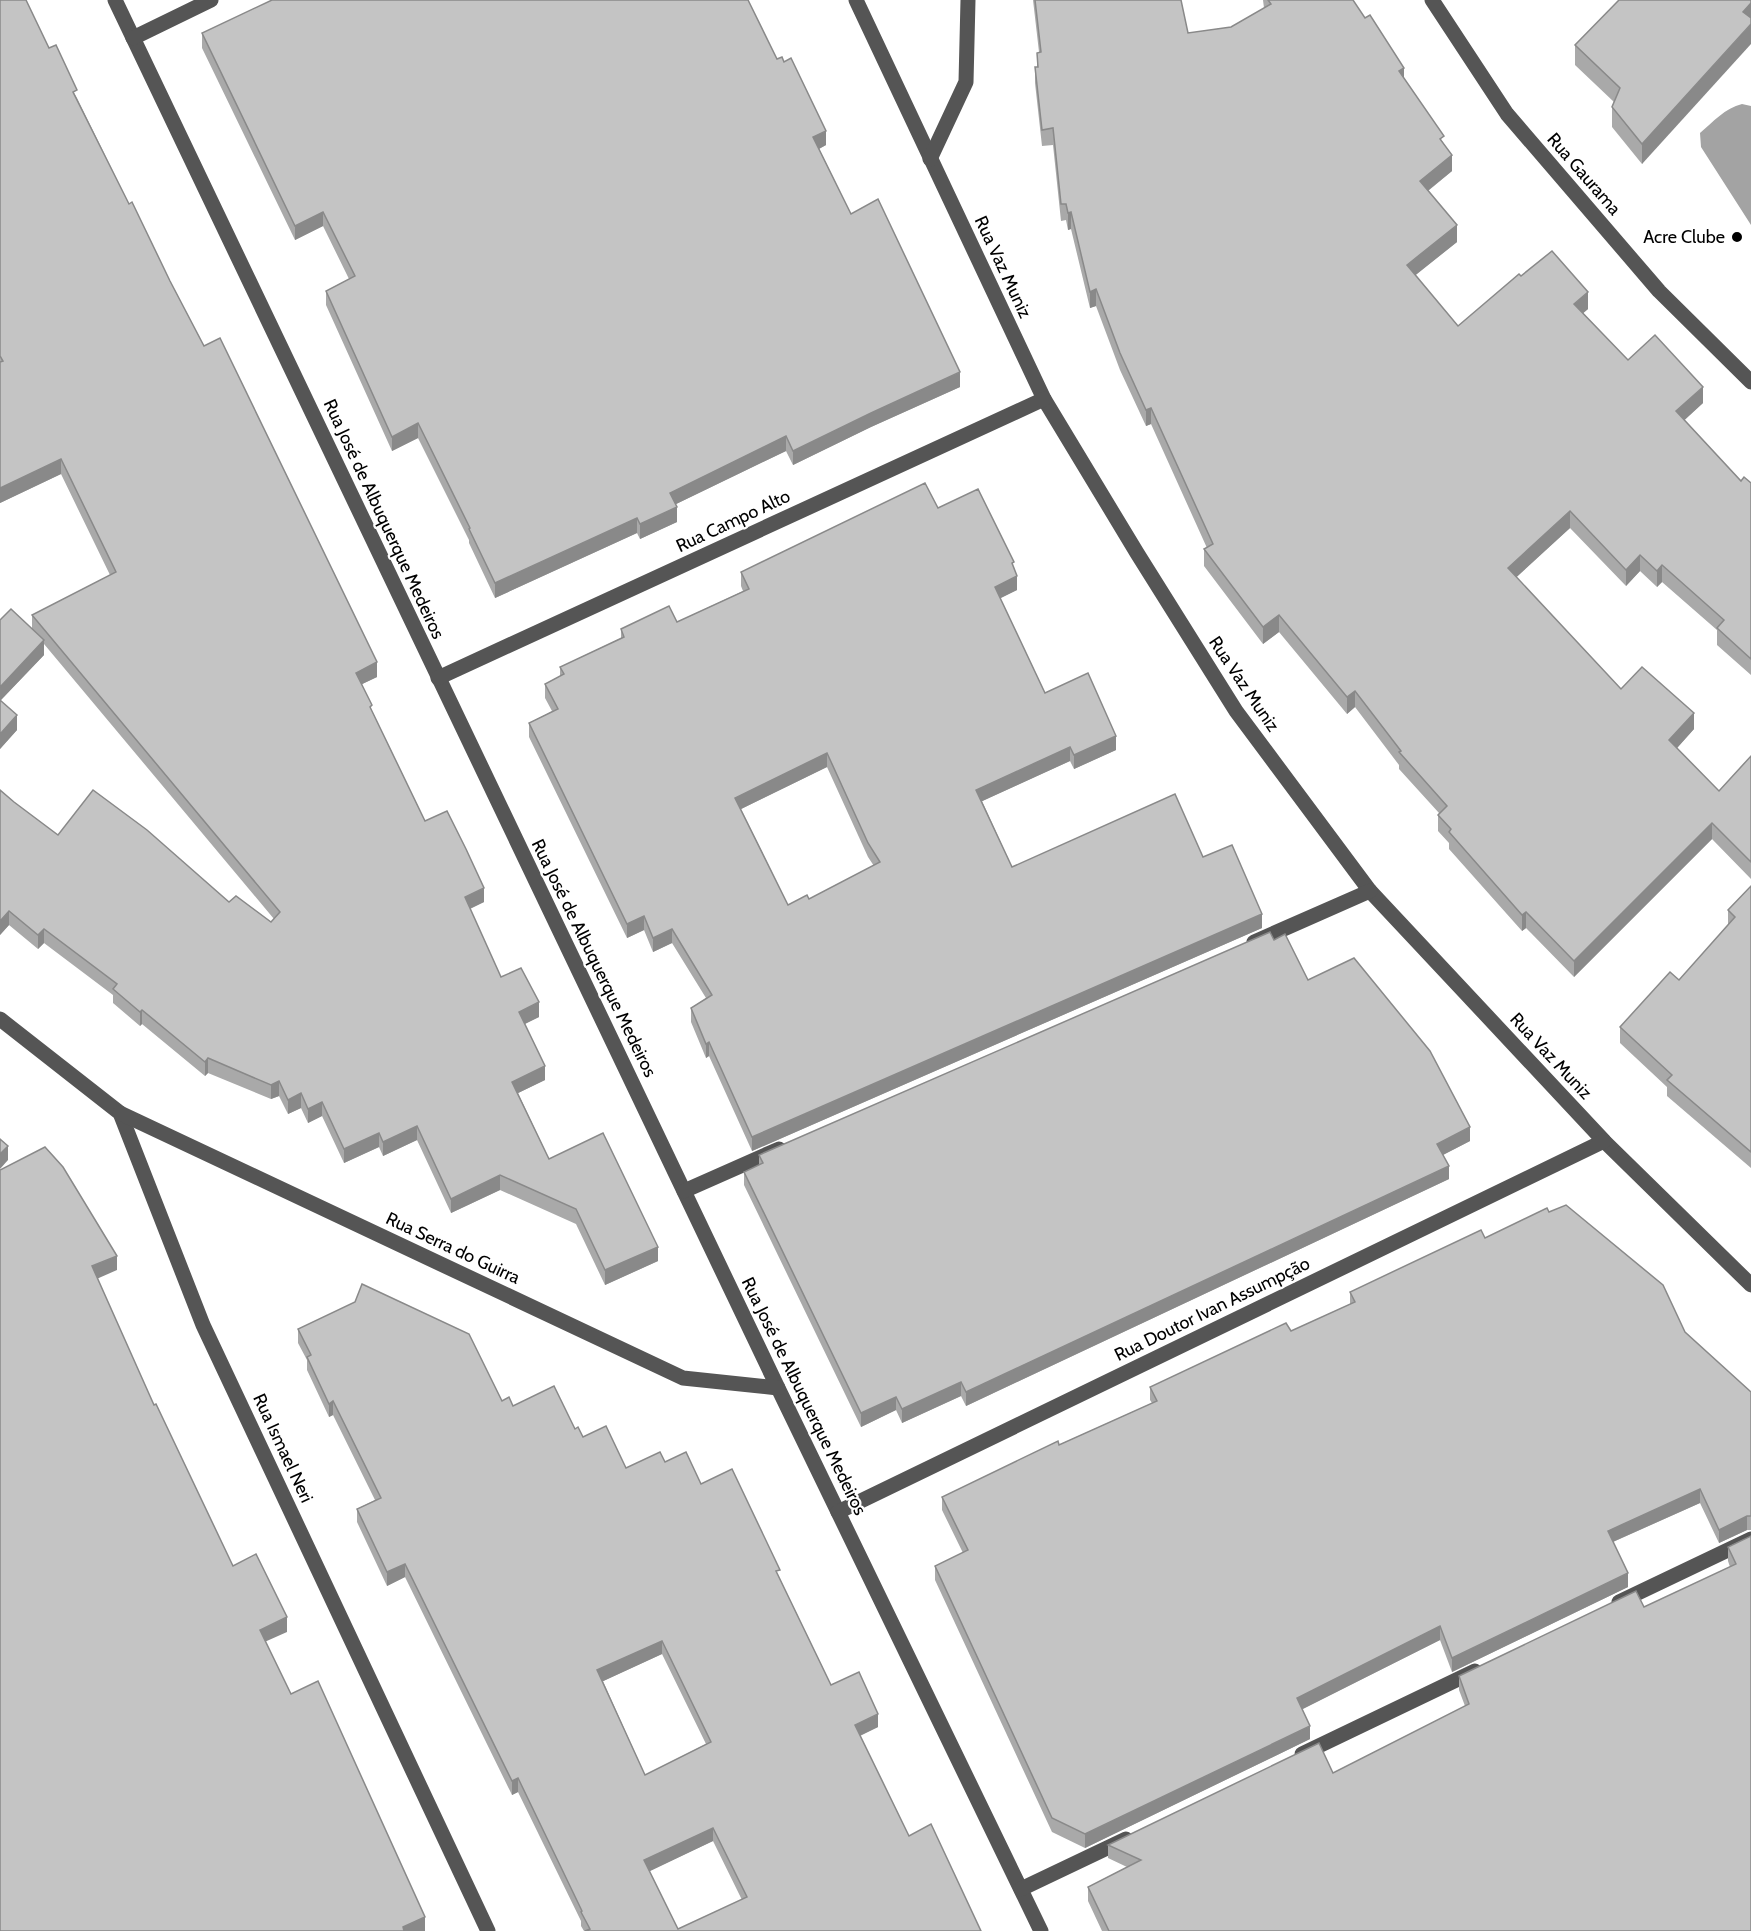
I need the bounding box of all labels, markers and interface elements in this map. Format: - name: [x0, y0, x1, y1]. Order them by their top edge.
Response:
- street label: Rua Gaurama: [1542, 128, 1626, 220]
- street label: Rua Vaz Muniz: [970, 212, 1037, 322]
- place label: Acre Clube: [1643, 226, 1725, 248]
- marker: Acre Clube: [1730, 230, 1744, 244]
- street label: Rua José de Albuquerque Medeiros: [319, 396, 449, 642]
- street label: Rua Campo Alto: [672, 485, 794, 557]
- street label: Rua Vaz Muniz: [1204, 632, 1284, 736]
- street label: Rua José de Albuquerque Medeiros: [527, 835, 661, 1081]
- street label: Rua Vaz Muniz: [1505, 1008, 1597, 1104]
- street label: Rua Serra do Guirra: [382, 1207, 524, 1289]
- street label: Rua Doutor Ivan Assumpção: [1111, 1252, 1313, 1366]
- street label: Rua José de Albuquerque Medeiros: [737, 1273, 871, 1519]
- street label: Rua Ismael Neri: [248, 1390, 318, 1506]

